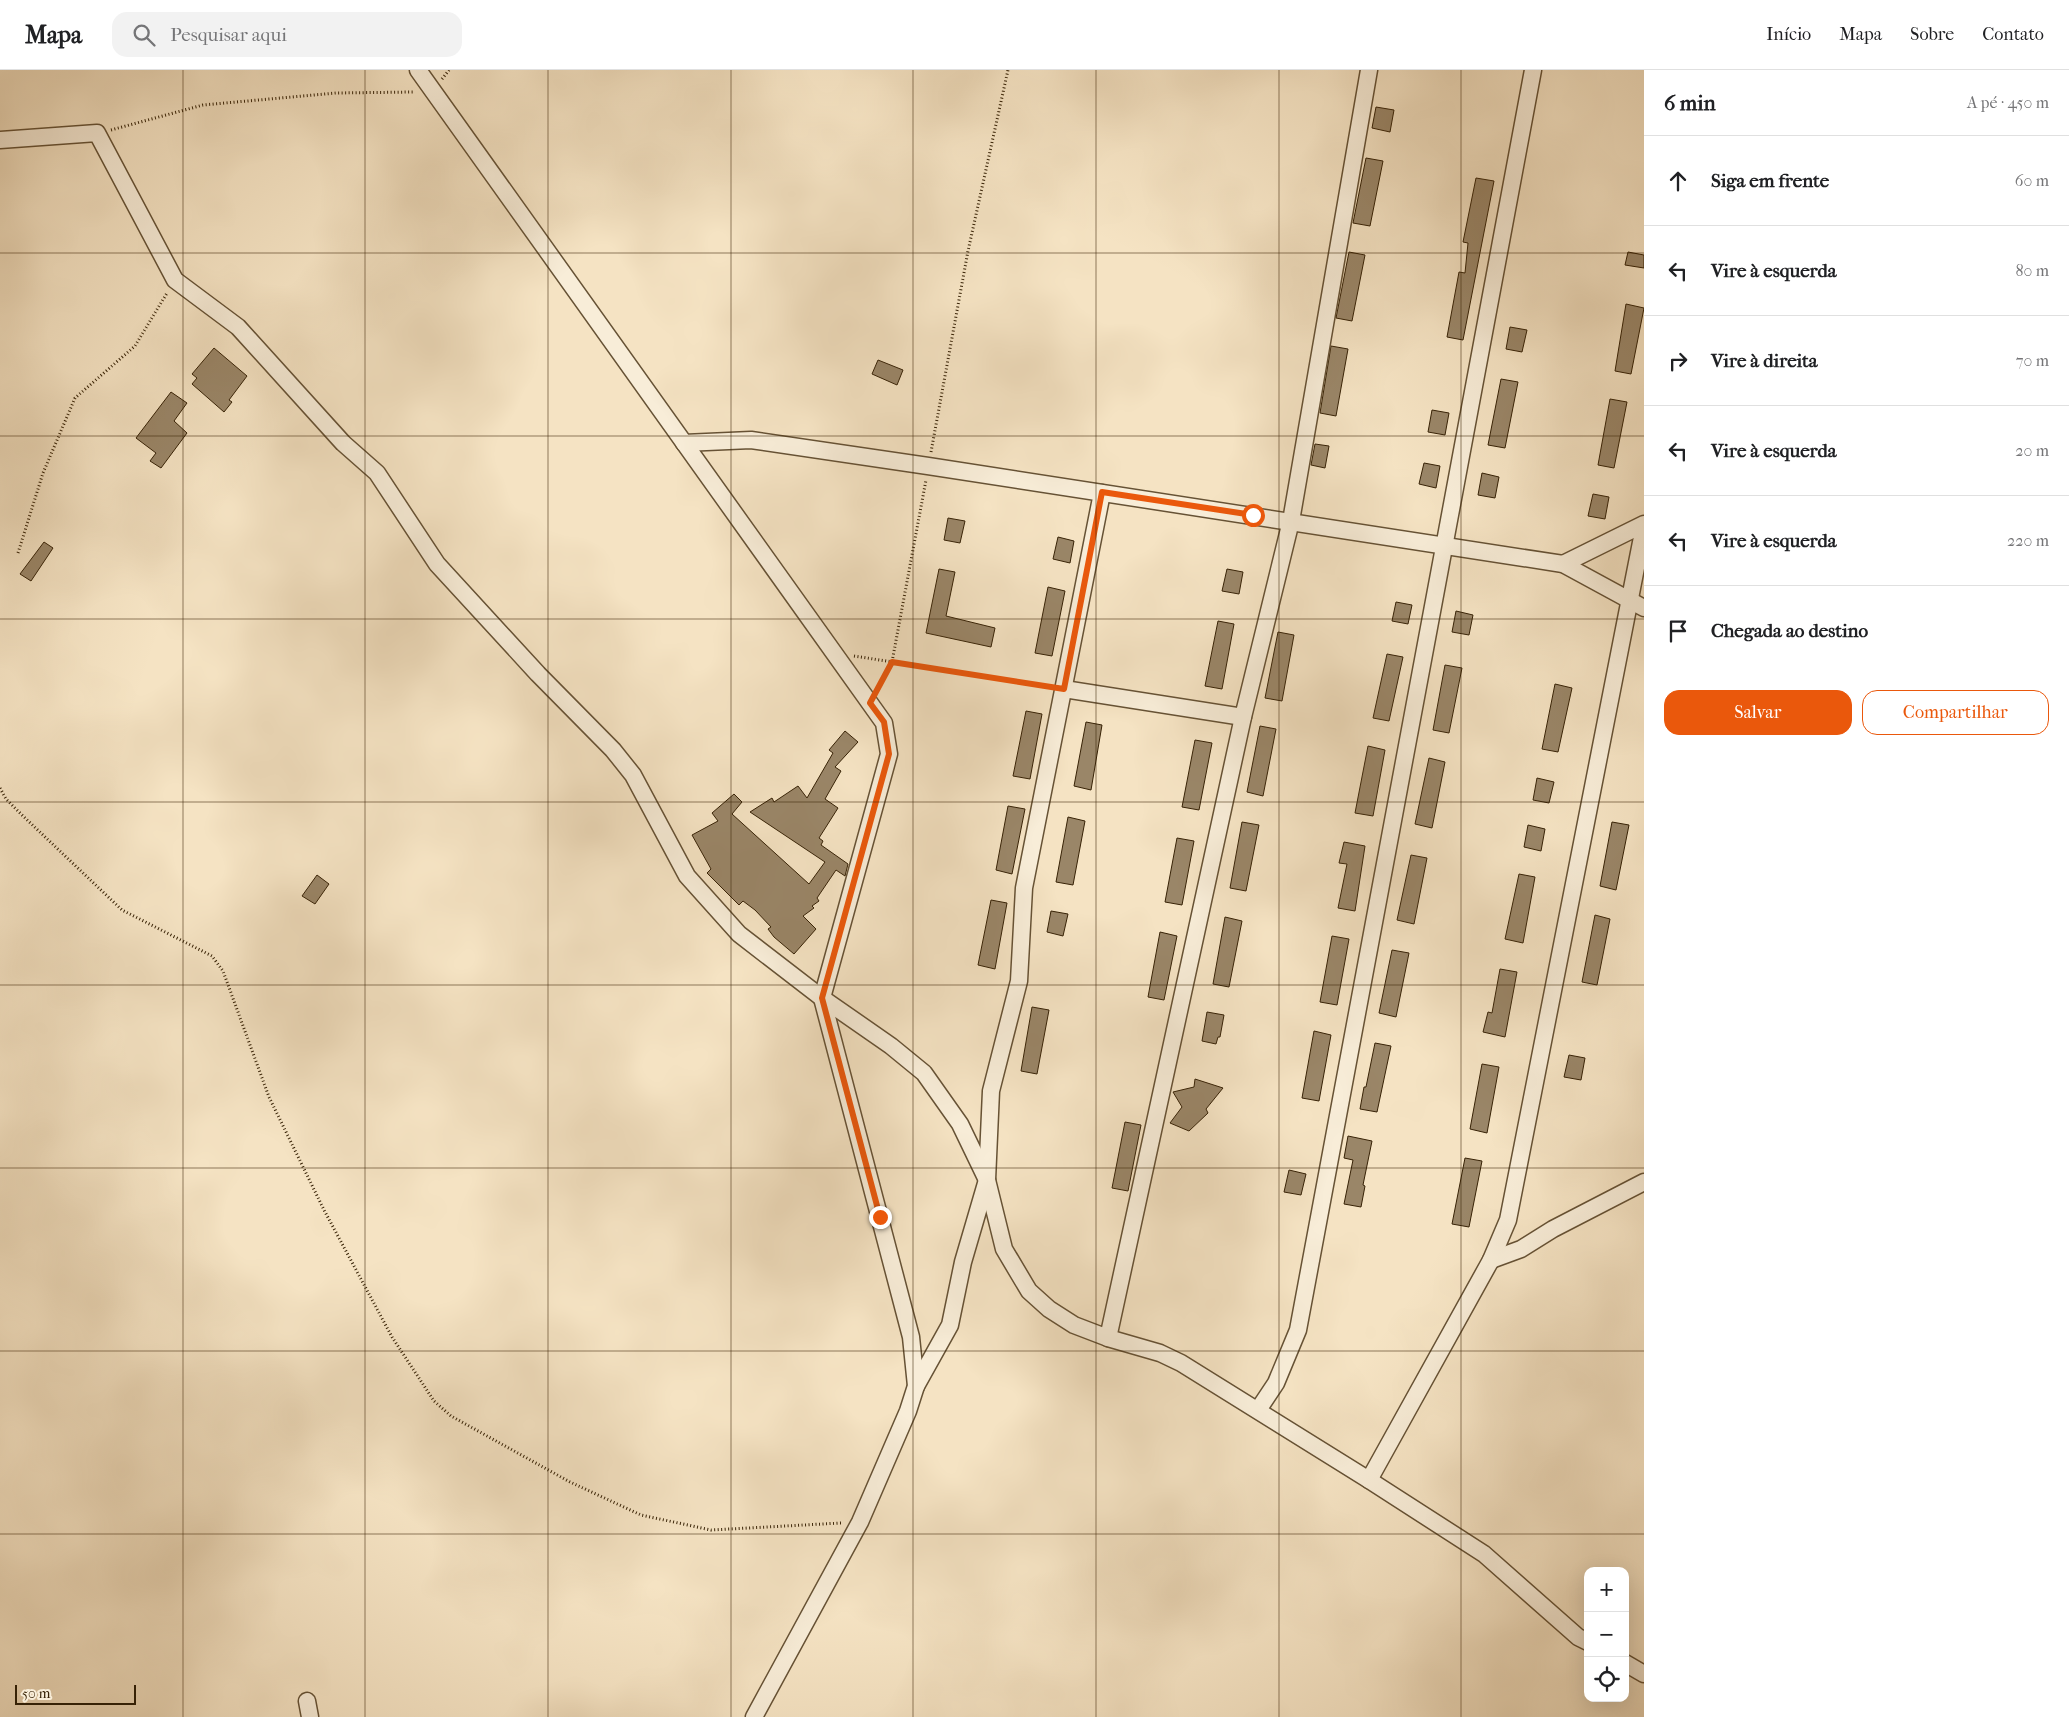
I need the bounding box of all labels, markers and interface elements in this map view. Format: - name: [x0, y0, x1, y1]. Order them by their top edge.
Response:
- search box: [112, 12, 462, 57]
- text: Mapa: [25, 21, 82, 49]
- icon: search: [130, 21, 158, 49]
- text: Pesquisar aqui: [170, 24, 287, 46]
- text: Início: [1766, 24, 1811, 45]
- text: Mapa: [1839, 24, 1882, 45]
- text: Sobre: [1910, 24, 1954, 45]
- text: Contato: [1982, 24, 2044, 45]
- text: 6 min: [1664, 91, 1716, 115]
- text: A pé · 450 m: [1967, 93, 2049, 112]
- icon: ahead: [1664, 167, 1692, 195]
- text: Siga em frente: [1711, 170, 1829, 192]
- text: 60 m: [2015, 171, 2049, 190]
- icon: left: [1664, 257, 1692, 285]
- text: Vire à esquerda: [1711, 260, 1837, 282]
- text: 80 m: [2015, 261, 2049, 280]
- icon: right: [1664, 347, 1692, 375]
- text: Vire à direita: [1711, 350, 1818, 372]
- text: 70 m: [2016, 351, 2049, 370]
- icon: left: [1664, 437, 1692, 465]
- text: Vire à esquerda: [1711, 440, 1837, 462]
- text: 20 m: [2015, 441, 2049, 460]
- route start: [1242, 504, 1265, 527]
- icon: left: [1664, 527, 1692, 555]
- text: Vire à esquerda: [1711, 530, 1837, 552]
- text: 220 m: [2007, 531, 2049, 550]
- icon: arrive: [1664, 617, 1692, 645]
- text: Chegada ao destino: [1711, 620, 1868, 642]
- button: Salvar: [1664, 690, 1852, 735]
- button: Compartilhar: [1862, 690, 2049, 735]
- route end: [869, 1206, 892, 1229]
- map controls: [1584, 1567, 1629, 1702]
- button: +: [1584, 1567, 1629, 1612]
- button: −: [1584, 1612, 1629, 1657]
- button: locate: [1584, 1657, 1629, 1702]
- scale bar: [15, 1682, 136, 1705]
- text: 50 m: [22, 1685, 50, 1702]

